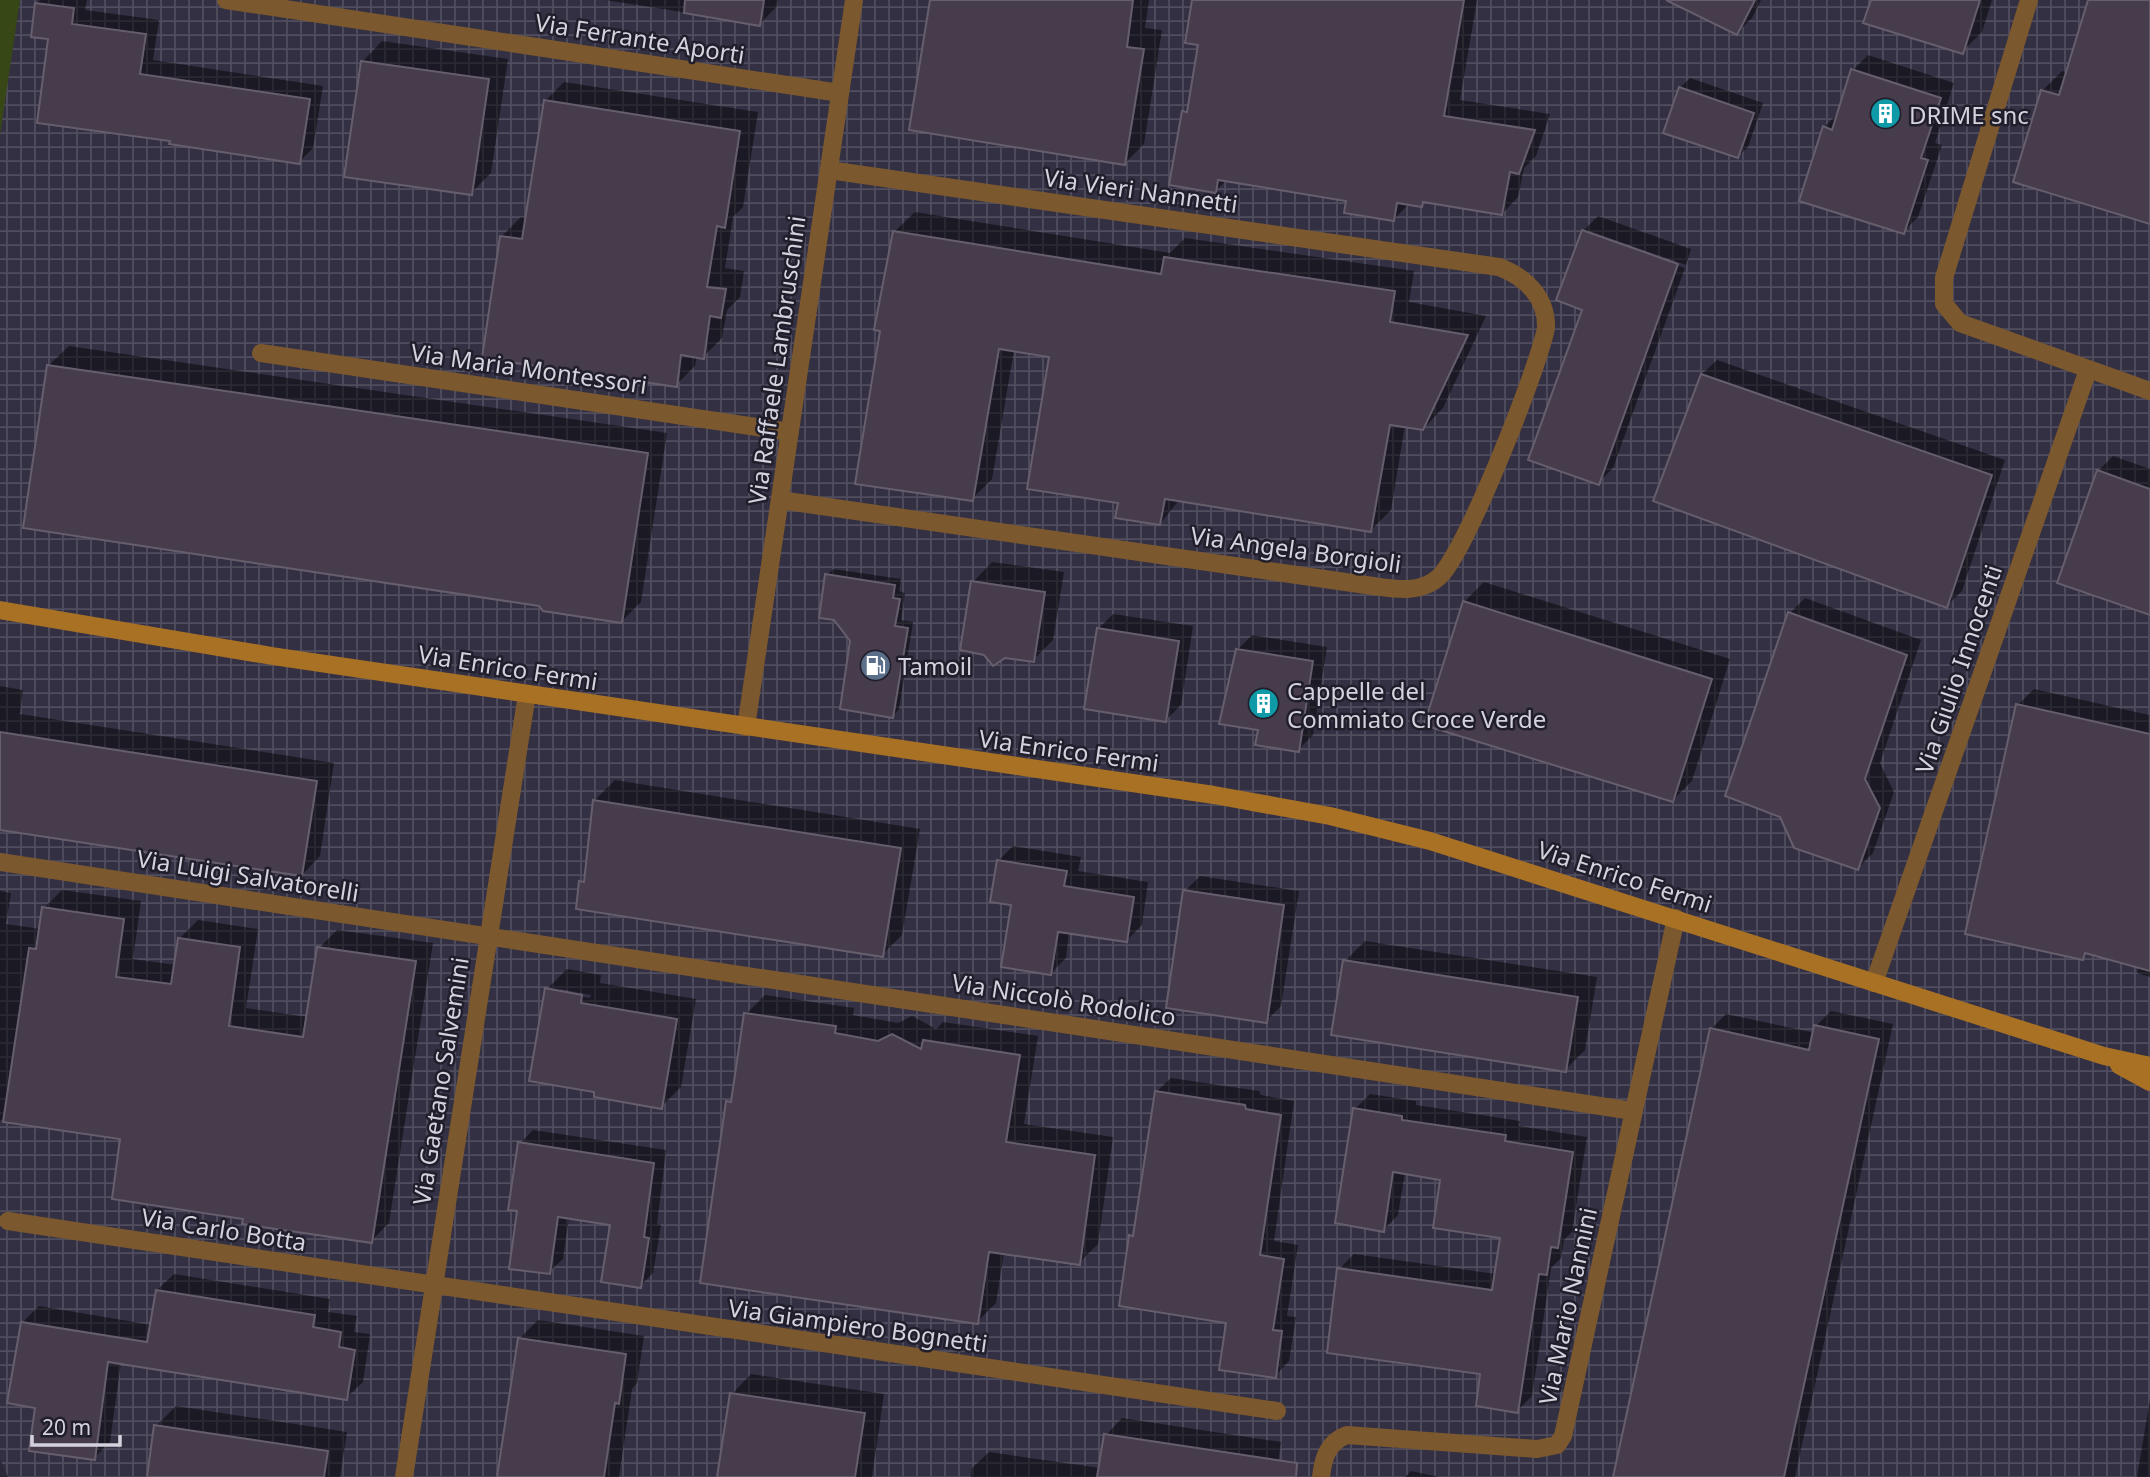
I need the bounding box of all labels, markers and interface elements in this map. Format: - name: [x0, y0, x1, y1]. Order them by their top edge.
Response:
- street label: Via Ferrante Aporti: [533, 5, 747, 71]
- building icon: DRIME snc: [1869, 97, 1903, 131]
- place label: DRIME snc: [1909, 98, 2029, 131]
- street label: Via Vieri Nannetti: [1042, 160, 1240, 220]
- street label: Via Raffaele Lambruschini: [739, 214, 813, 506]
- street label: Via Maria Montessori: [409, 335, 649, 401]
- street label: Via Angela Borgioli: [1189, 518, 1403, 580]
- street label: Via Giulio Innocenti: [1907, 560, 2009, 778]
- street label: Via Enrico Fermi: [416, 637, 600, 697]
- fuel station icon: Tamoil: [858, 648, 892, 682]
- place label: Tamoil: [898, 649, 972, 682]
- place label: Cappelle del Commiato Croce Verde: [1287, 674, 1546, 735]
- building icon: Cappelle del Commiato Croce Verde: [1247, 687, 1281, 721]
- street label: Via Enrico Fermi: [977, 721, 1161, 779]
- street label: Via Enrico Fermi: [1534, 832, 1716, 920]
- street label: Via Luigi Salvatorelli: [135, 841, 361, 909]
- street label: Via Gaetano Salvemini: [404, 955, 476, 1207]
- street label: Via Niccolò Rodolico: [950, 965, 1178, 1033]
- street label: Via Carlo Botta: [139, 1200, 309, 1258]
- street label: Via Mario Nannini: [1530, 1204, 1604, 1408]
- street label: Via Giampiero Bognetti: [726, 1290, 990, 1360]
- scale bar: [32, 1404, 119, 1448]
- text: 20 m: [42, 1413, 91, 1441]

